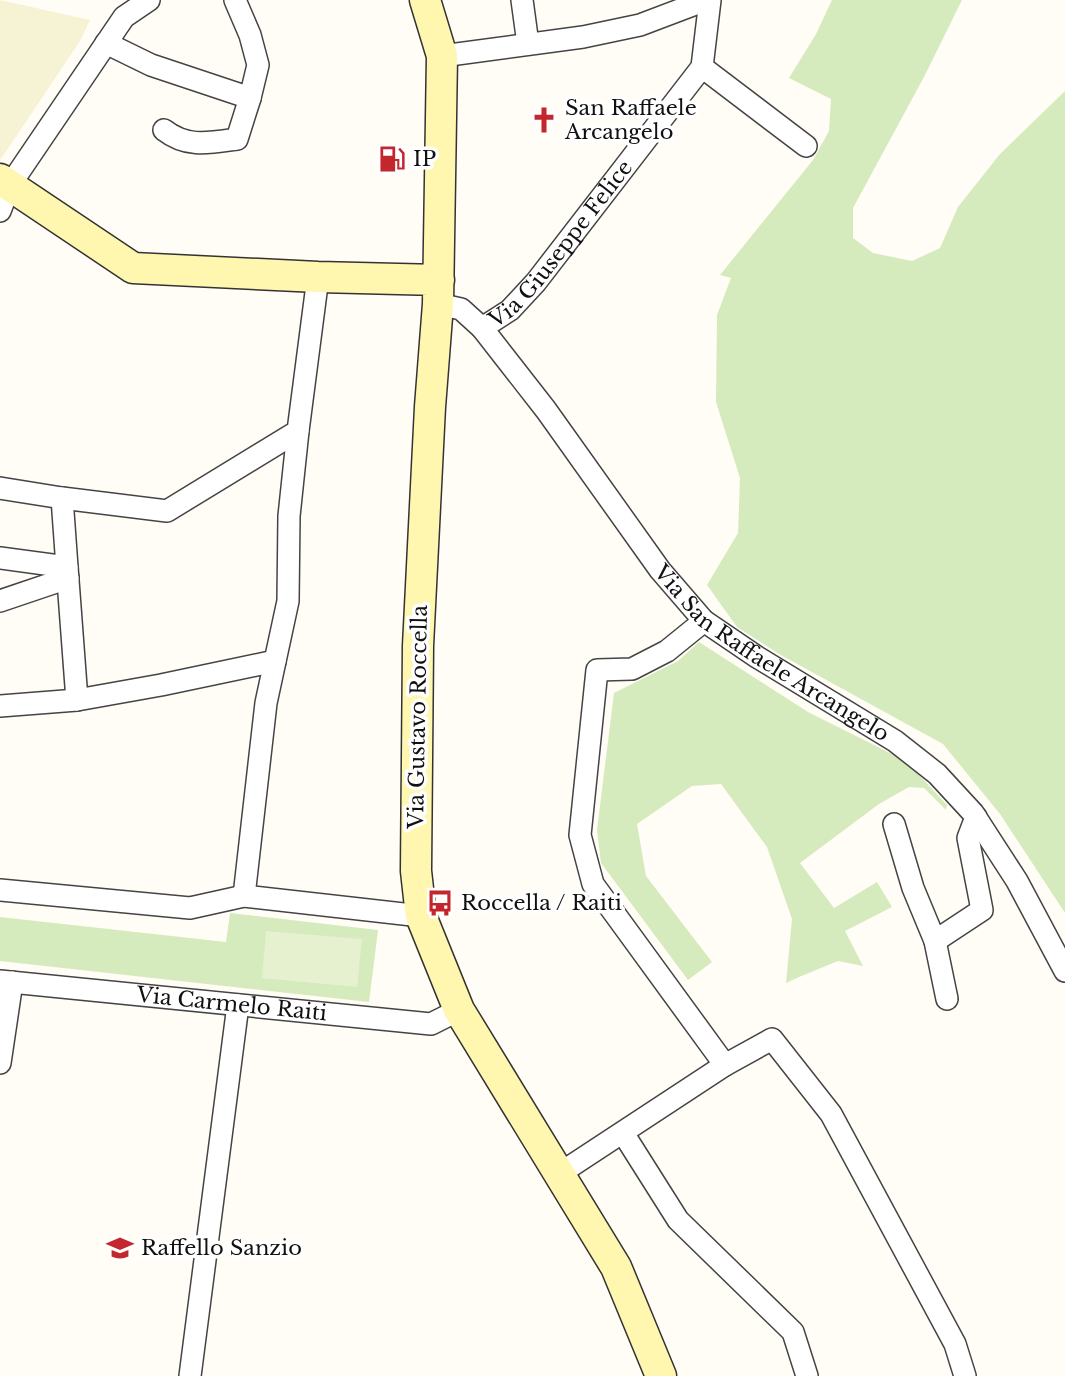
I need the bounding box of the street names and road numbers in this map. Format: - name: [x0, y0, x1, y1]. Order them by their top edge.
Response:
- street label: Via Giuseppe Felice: [483, 155, 638, 334]
- street label: Via San Raffaele Arcangelo: [648, 559, 894, 747]
- street label: Via Gustavo Roccella: [403, 604, 433, 830]
- street label: Via Carmelo Raiti: [134, 982, 328, 1027]

